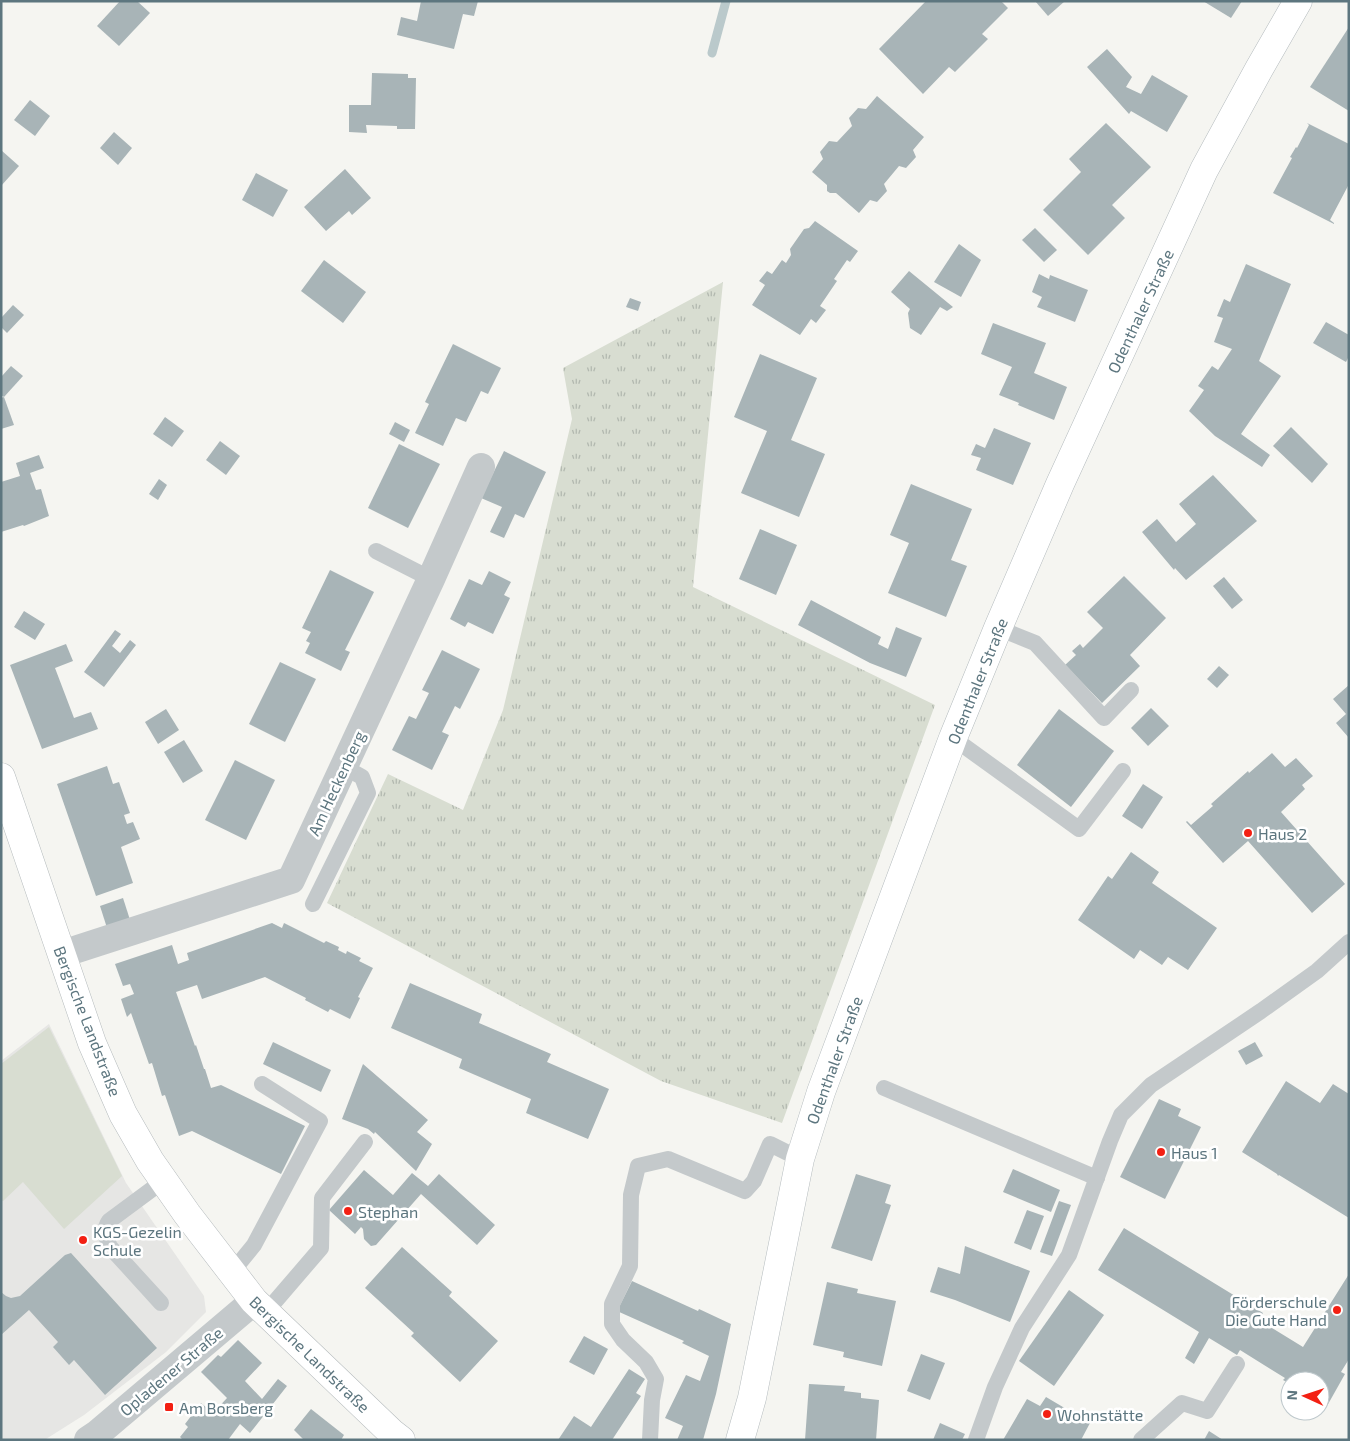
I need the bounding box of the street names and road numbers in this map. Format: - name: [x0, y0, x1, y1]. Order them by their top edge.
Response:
- street label: Odenthaler Straße: [1103, 246, 1177, 376]
- street label: Odenthaler Straße: [943, 615, 1011, 747]
- street label: Am Heckenberg: [303, 728, 369, 838]
- street label: Bergische Landstraße: [51, 943, 125, 1099]
- street label: Odenthaler Straße: [802, 994, 866, 1126]
- street label: Bergische Landstraße: [246, 1292, 374, 1416]
- street label: Opladener Straße: [116, 1322, 226, 1420]

